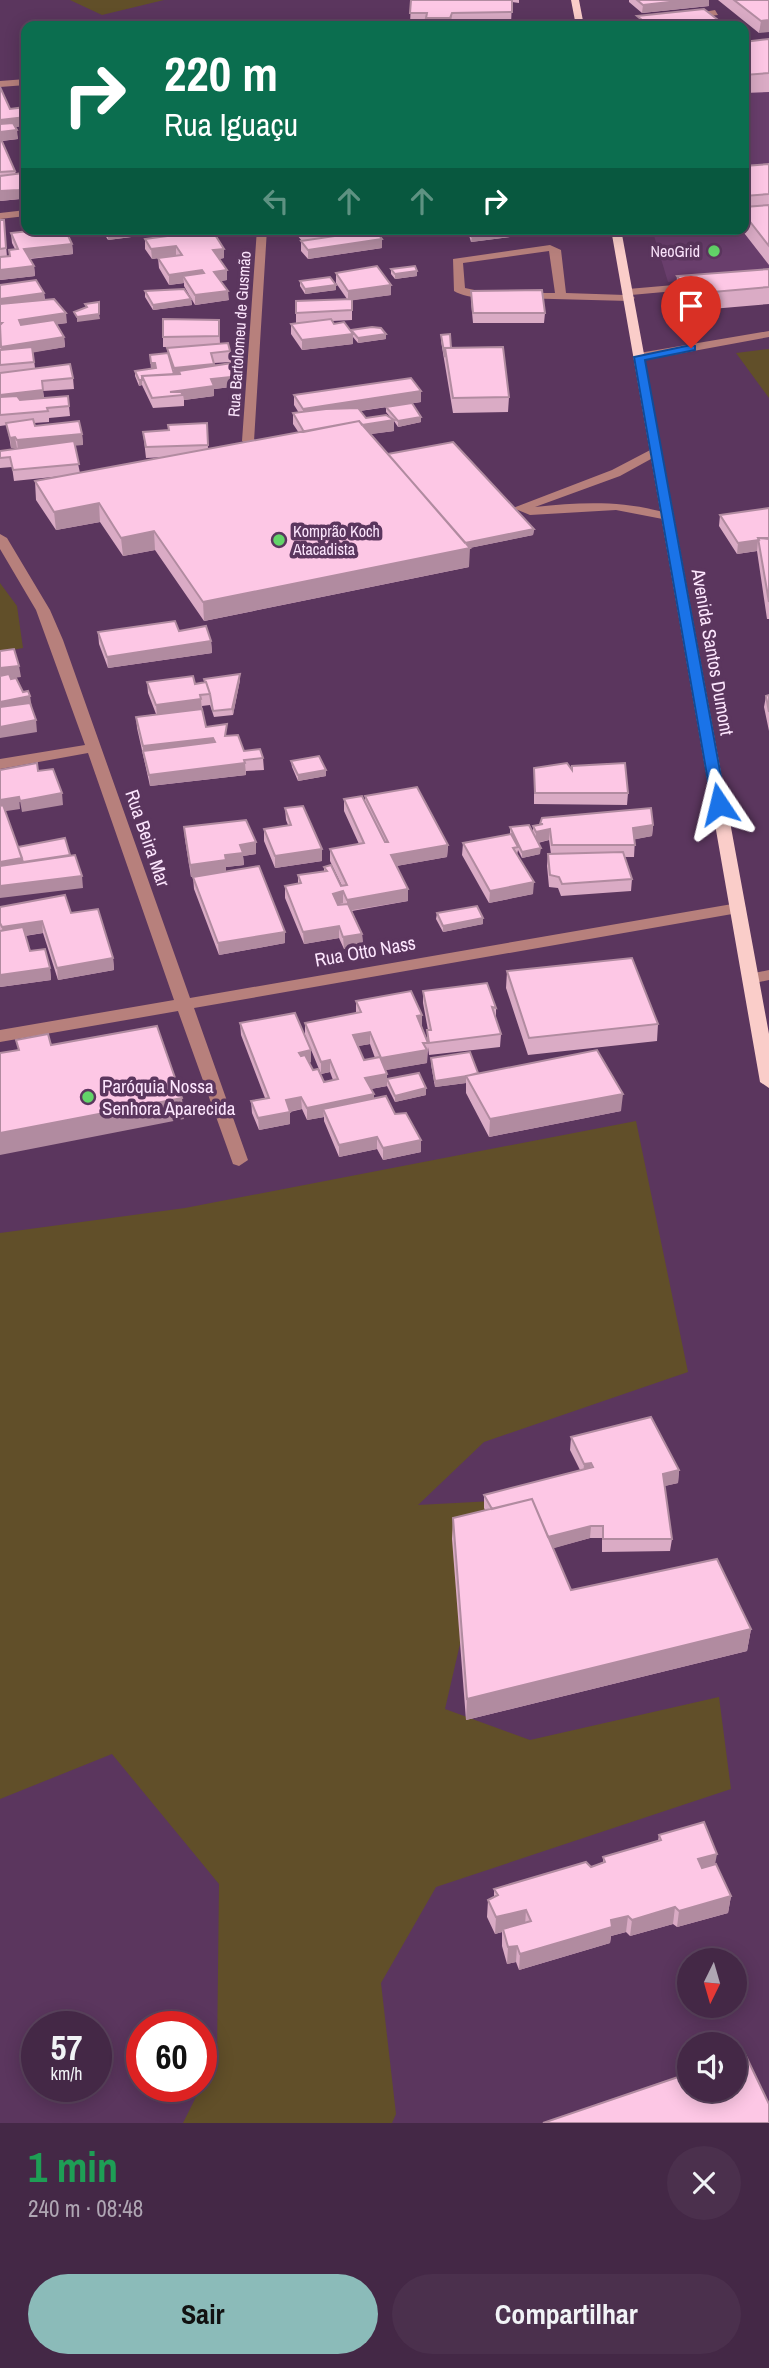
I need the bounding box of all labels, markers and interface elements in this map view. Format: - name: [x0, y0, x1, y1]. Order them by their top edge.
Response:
- text: 220 m: [164, 40, 278, 106]
- icon: right: [49, 49, 140, 140]
- text: Rua Iguaçu: [164, 103, 298, 146]
- icon: left: [257, 182, 295, 220]
- icon: ahead: [330, 182, 368, 220]
- icon: ahead: [403, 182, 441, 220]
- icon: right: [476, 182, 514, 220]
- place label: NeoGrid: [650, 240, 700, 262]
- marker: NeoGrid: [706, 243, 722, 259]
- street label: Rua Bartolomeu de Gusmão: [222, 250, 256, 418]
- pin: [661, 276, 721, 348]
- icon: arrive: [672, 287, 710, 325]
- place label: Komprão Koch Atacadista: [292, 520, 380, 560]
- marker: Komprão Koch Atacadista: [271, 532, 287, 548]
- street label: Avenida Santos Dumont: [685, 566, 741, 738]
- position arrow: [682, 767, 756, 841]
- street label: Rua Beira Mar: [119, 786, 177, 891]
- street label: Rua Otto Nass: [312, 929, 418, 973]
- place label: Paróquia Nossa Senhora Aparecida: [102, 1073, 236, 1121]
- marker: Paróquia Nossa Senhora Aparecida: [80, 1089, 96, 1105]
- north arrow: [677, 1948, 747, 2018]
- map controls: [677, 1948, 747, 2102]
- speed limit sign: 60: [126, 2011, 217, 2102]
- text: 57: [51, 2024, 82, 2071]
- button: sound: [677, 2032, 747, 2102]
- text: km/h: [51, 2061, 83, 2086]
- text: 1 min: [28, 2139, 118, 2195]
- button: close: [667, 2146, 741, 2220]
- text: 240 m · 08:48: [28, 2193, 143, 2224]
- button: Sair: [28, 2274, 378, 2354]
- button: Compartilhar: [392, 2274, 741, 2354]

